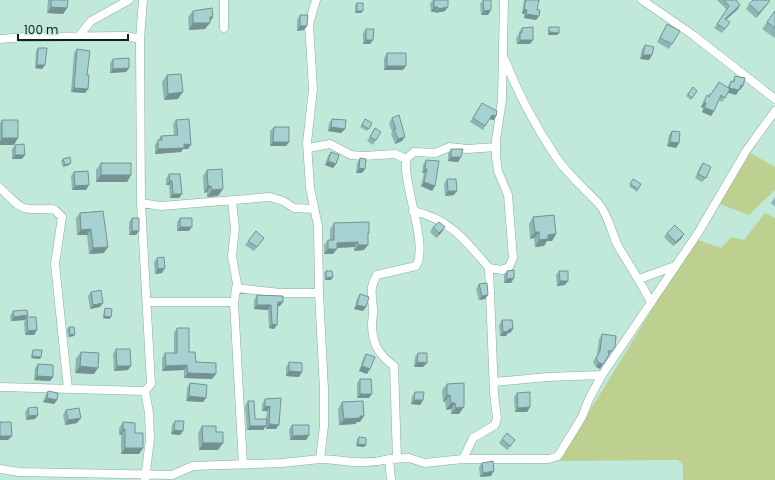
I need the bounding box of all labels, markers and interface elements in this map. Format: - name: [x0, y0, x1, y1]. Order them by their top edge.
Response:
- scale bar: [18, 16, 128, 42]
- text: 100 m: [24, 21, 58, 38]

